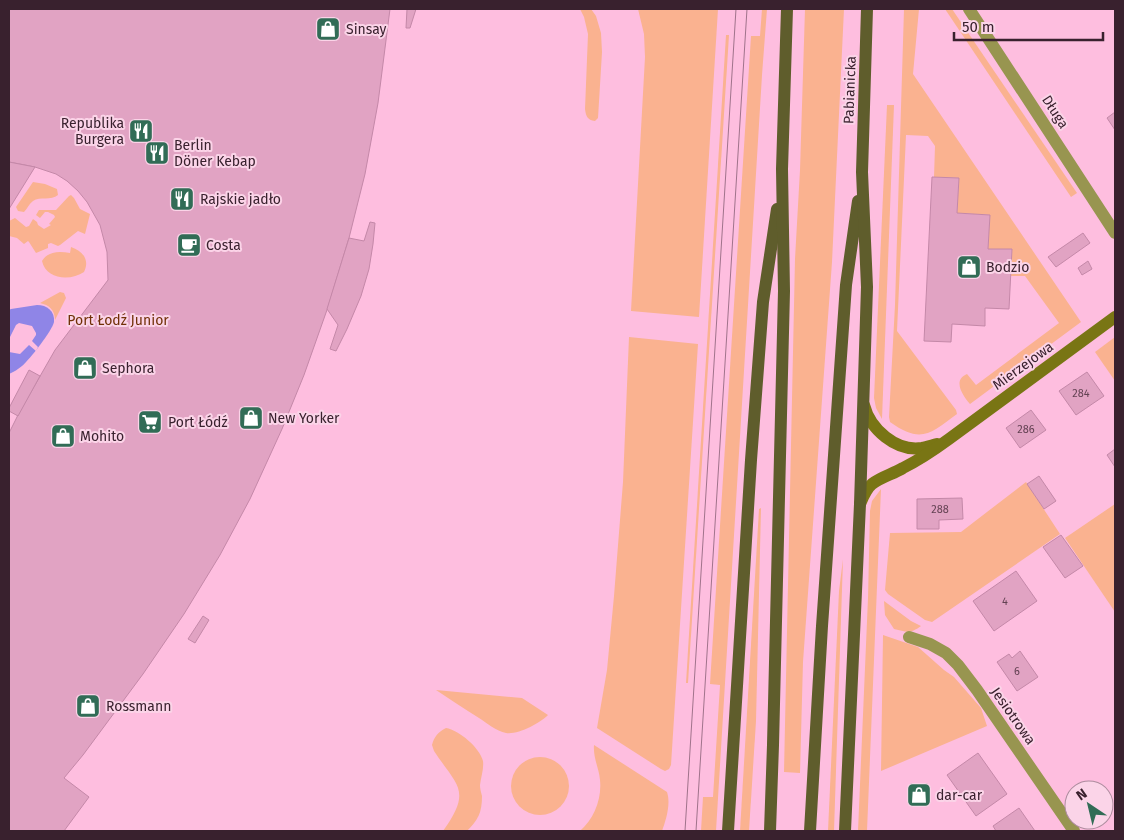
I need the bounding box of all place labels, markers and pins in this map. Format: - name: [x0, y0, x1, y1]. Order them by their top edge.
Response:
- shop icon: Sinsay: [315, 16, 341, 42]
- place label: Sinsay: [346, 21, 387, 38]
- place label: Republika Burgera: [61, 115, 124, 148]
- restaurant icon: Republika Burgera: [128, 118, 154, 144]
- place label: Berlin Döner Kebap: [174, 137, 256, 170]
- restaurant icon: Berlin Döner Kebap: [144, 140, 170, 166]
- restaurant icon: Rajskie jadło: [169, 186, 195, 212]
- place label: Rajskie jadło: [200, 191, 281, 208]
- cafe icon: Costa: [176, 232, 202, 258]
- place label: Costa: [206, 237, 241, 254]
- shop icon: Bodzio: [956, 254, 982, 280]
- place label: Bodzio: [986, 259, 1029, 276]
- shop icon: Sephora: [72, 355, 98, 381]
- place label: Sephora: [102, 360, 155, 377]
- shop icon: New Yorker: [238, 405, 264, 431]
- supermarket icon: Port Łódź: [137, 409, 163, 435]
- place label: New Yorker: [268, 410, 340, 427]
- place label: Port Łódź: [168, 414, 228, 431]
- shop icon: Mohito: [50, 423, 76, 449]
- place label: Mohito: [80, 428, 124, 445]
- shop icon: Rossmann: [75, 693, 101, 719]
- place label: Rossmann: [106, 698, 171, 715]
- shop icon: dar-car: [906, 782, 932, 808]
- place label: dar-car: [936, 787, 983, 804]

